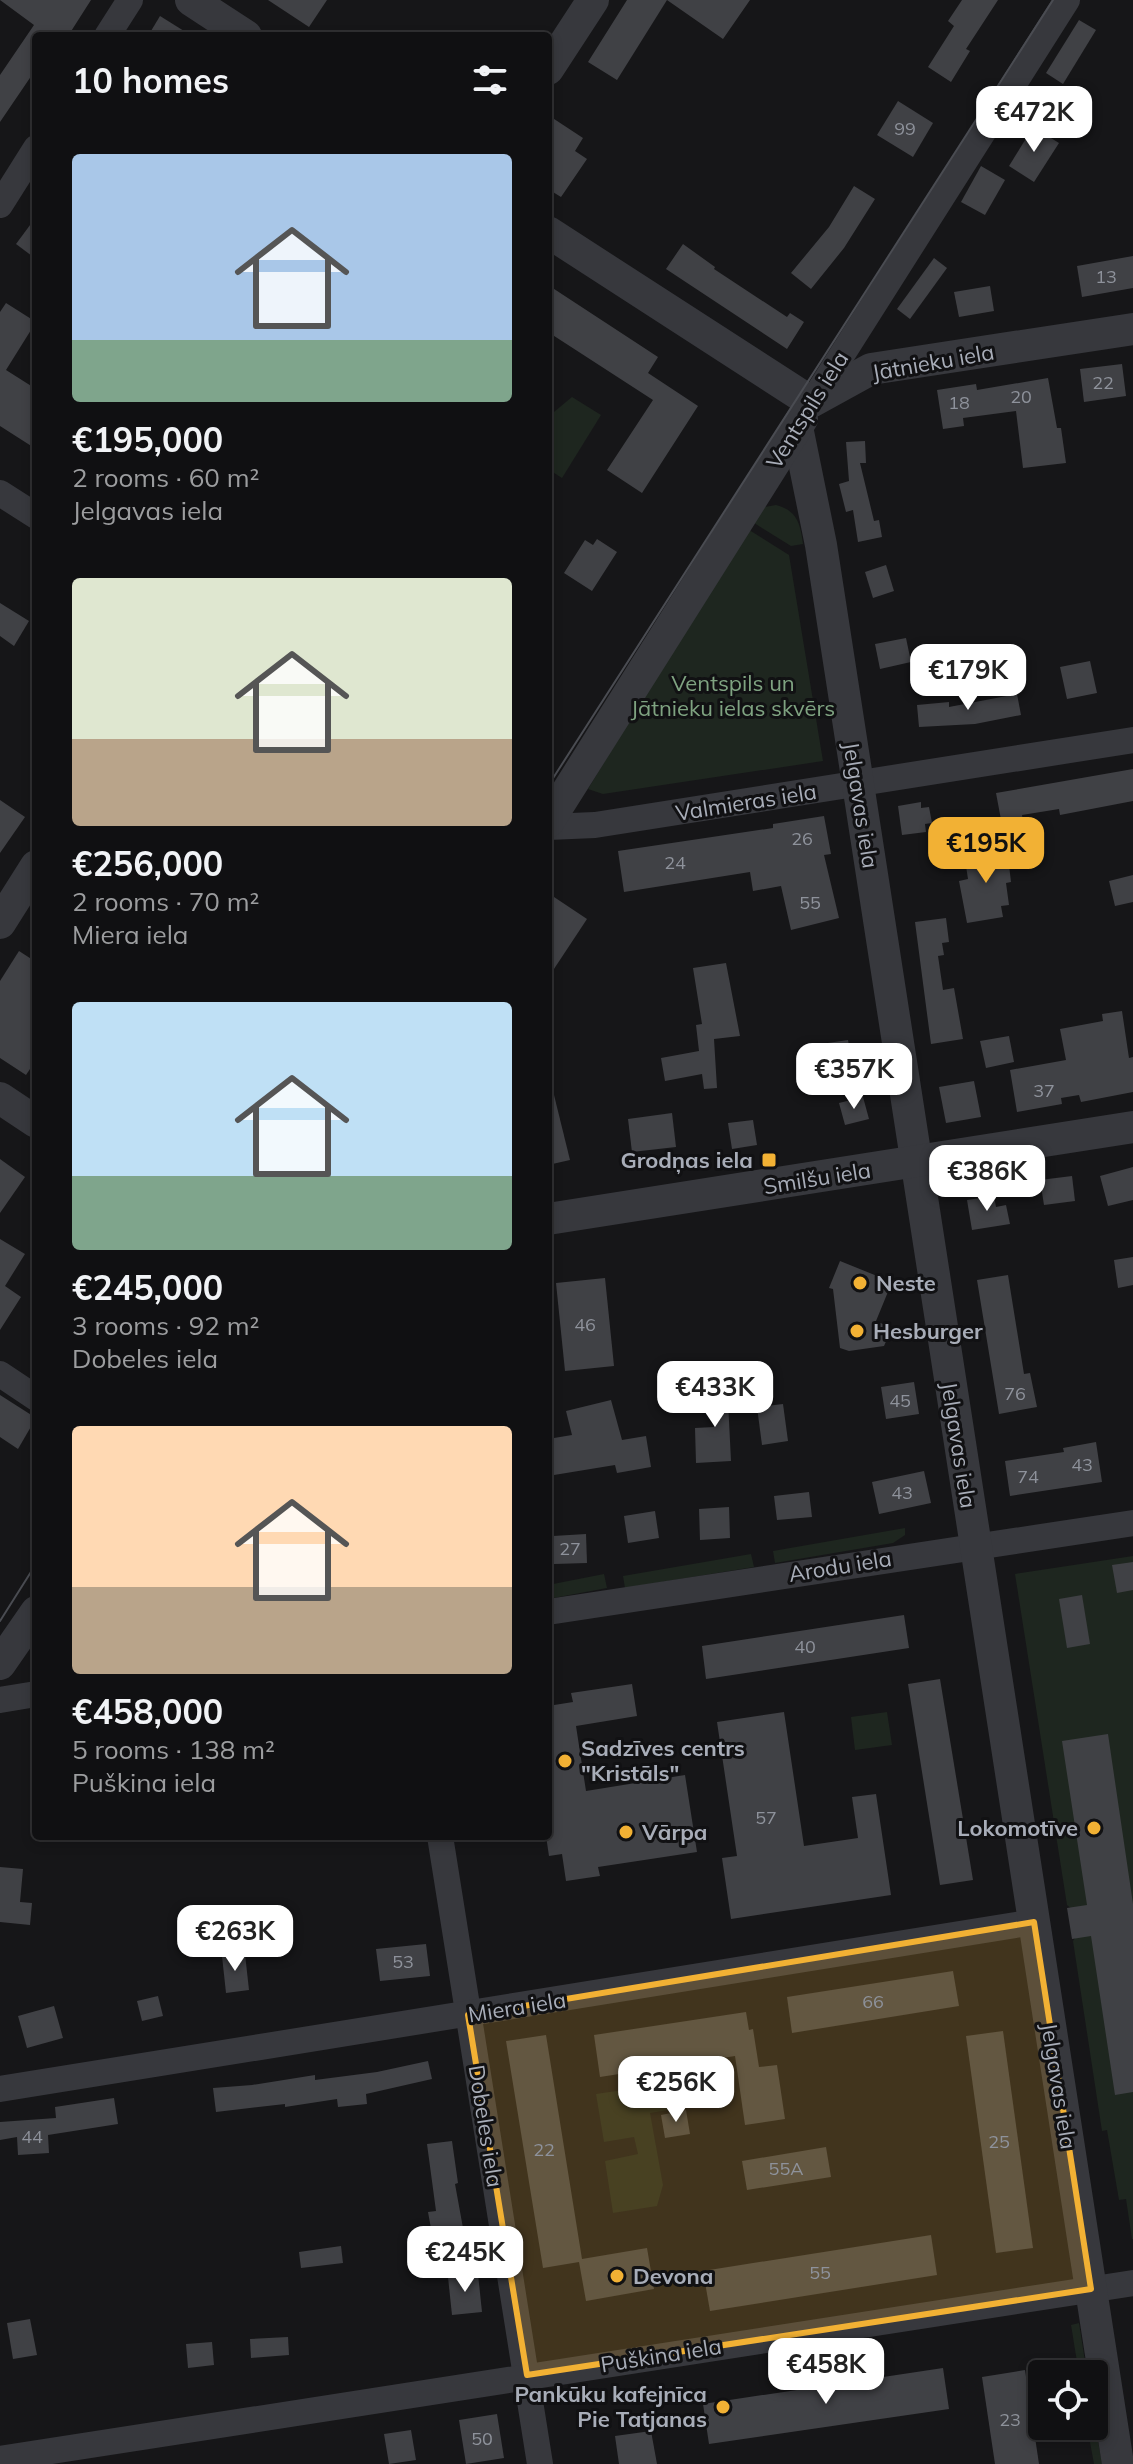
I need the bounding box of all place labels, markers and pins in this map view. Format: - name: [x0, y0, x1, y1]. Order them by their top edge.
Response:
- pin: €472K: [978, 86, 1090, 154]
- pin: €179K: [912, 644, 1024, 712]
- pin: €195K: [930, 817, 1042, 885]
- pin: €357K: [798, 1043, 910, 1111]
- pin: €386K: [931, 1145, 1043, 1213]
- place label: Grodņas iela: [620, 1146, 753, 1175]
- marker: Grodņas iela: [760, 1151, 778, 1169]
- place label: Neste: [876, 1269, 936, 1297]
- marker: Neste: [851, 1274, 869, 1292]
- place label: Hesburger: [873, 1317, 983, 1345]
- marker: Hesburger: [848, 1322, 866, 1340]
- pin: €433K: [659, 1361, 771, 1429]
- place label: Sadzīves centrs "Kristāls": [581, 1734, 745, 1787]
- marker: Sadzīves centrs "Kristāls": [556, 1752, 574, 1770]
- place label: Lokomotīve: [957, 1814, 1078, 1842]
- place label: Vārpa: [641, 1818, 707, 1846]
- marker: Lokomotīve: [1085, 1819, 1103, 1837]
- marker: Vārpa: [617, 1823, 635, 1841]
- pin: €263K: [179, 1905, 291, 1973]
- pin: €256K: [620, 2056, 732, 2124]
- pin: €245K: [409, 2226, 521, 2294]
- place label: Devona: [633, 2262, 713, 2290]
- marker: Devona: [608, 2267, 626, 2285]
- pin: €458K: [770, 2338, 882, 2406]
- place label: Pankūku kafejnīca Pie Tatjanas: [514, 2380, 707, 2433]
- marker: Pankūku kafejnīca Pie Tatjanas: [714, 2398, 732, 2416]

